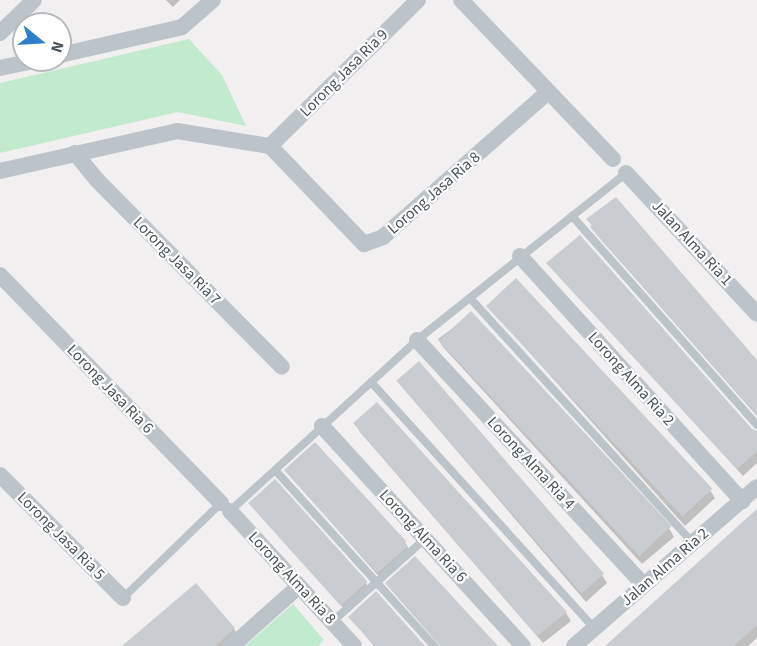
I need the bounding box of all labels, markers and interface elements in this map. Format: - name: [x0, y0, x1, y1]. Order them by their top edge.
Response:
- north arrow: [12, 12, 72, 72]
- street label: Lorong Jasa Ria 9: [296, 25, 392, 121]
- text: N: [45, 38, 69, 55]
- street label: Lorong Jasa Ria 8: [384, 148, 484, 238]
- street label: Jalan Alma Ria 1: [648, 196, 736, 290]
- street label: Lorong Jasa Ria 7: [129, 213, 225, 309]
- street label: Lorong Alma Ria 2: [584, 328, 678, 430]
- street label: Lorong Jasa Ria 6: [63, 341, 157, 437]
- street label: Lorong Alma Ria 4: [483, 413, 579, 513]
- street label: Lorong Alma Ria 6: [375, 486, 471, 586]
- street label: Lorong Jasa Ria 5: [13, 488, 109, 584]
- street label: Jalan Alma Ria 2: [617, 524, 713, 610]
- street label: Lorong Alma Ria 8: [244, 528, 340, 628]

